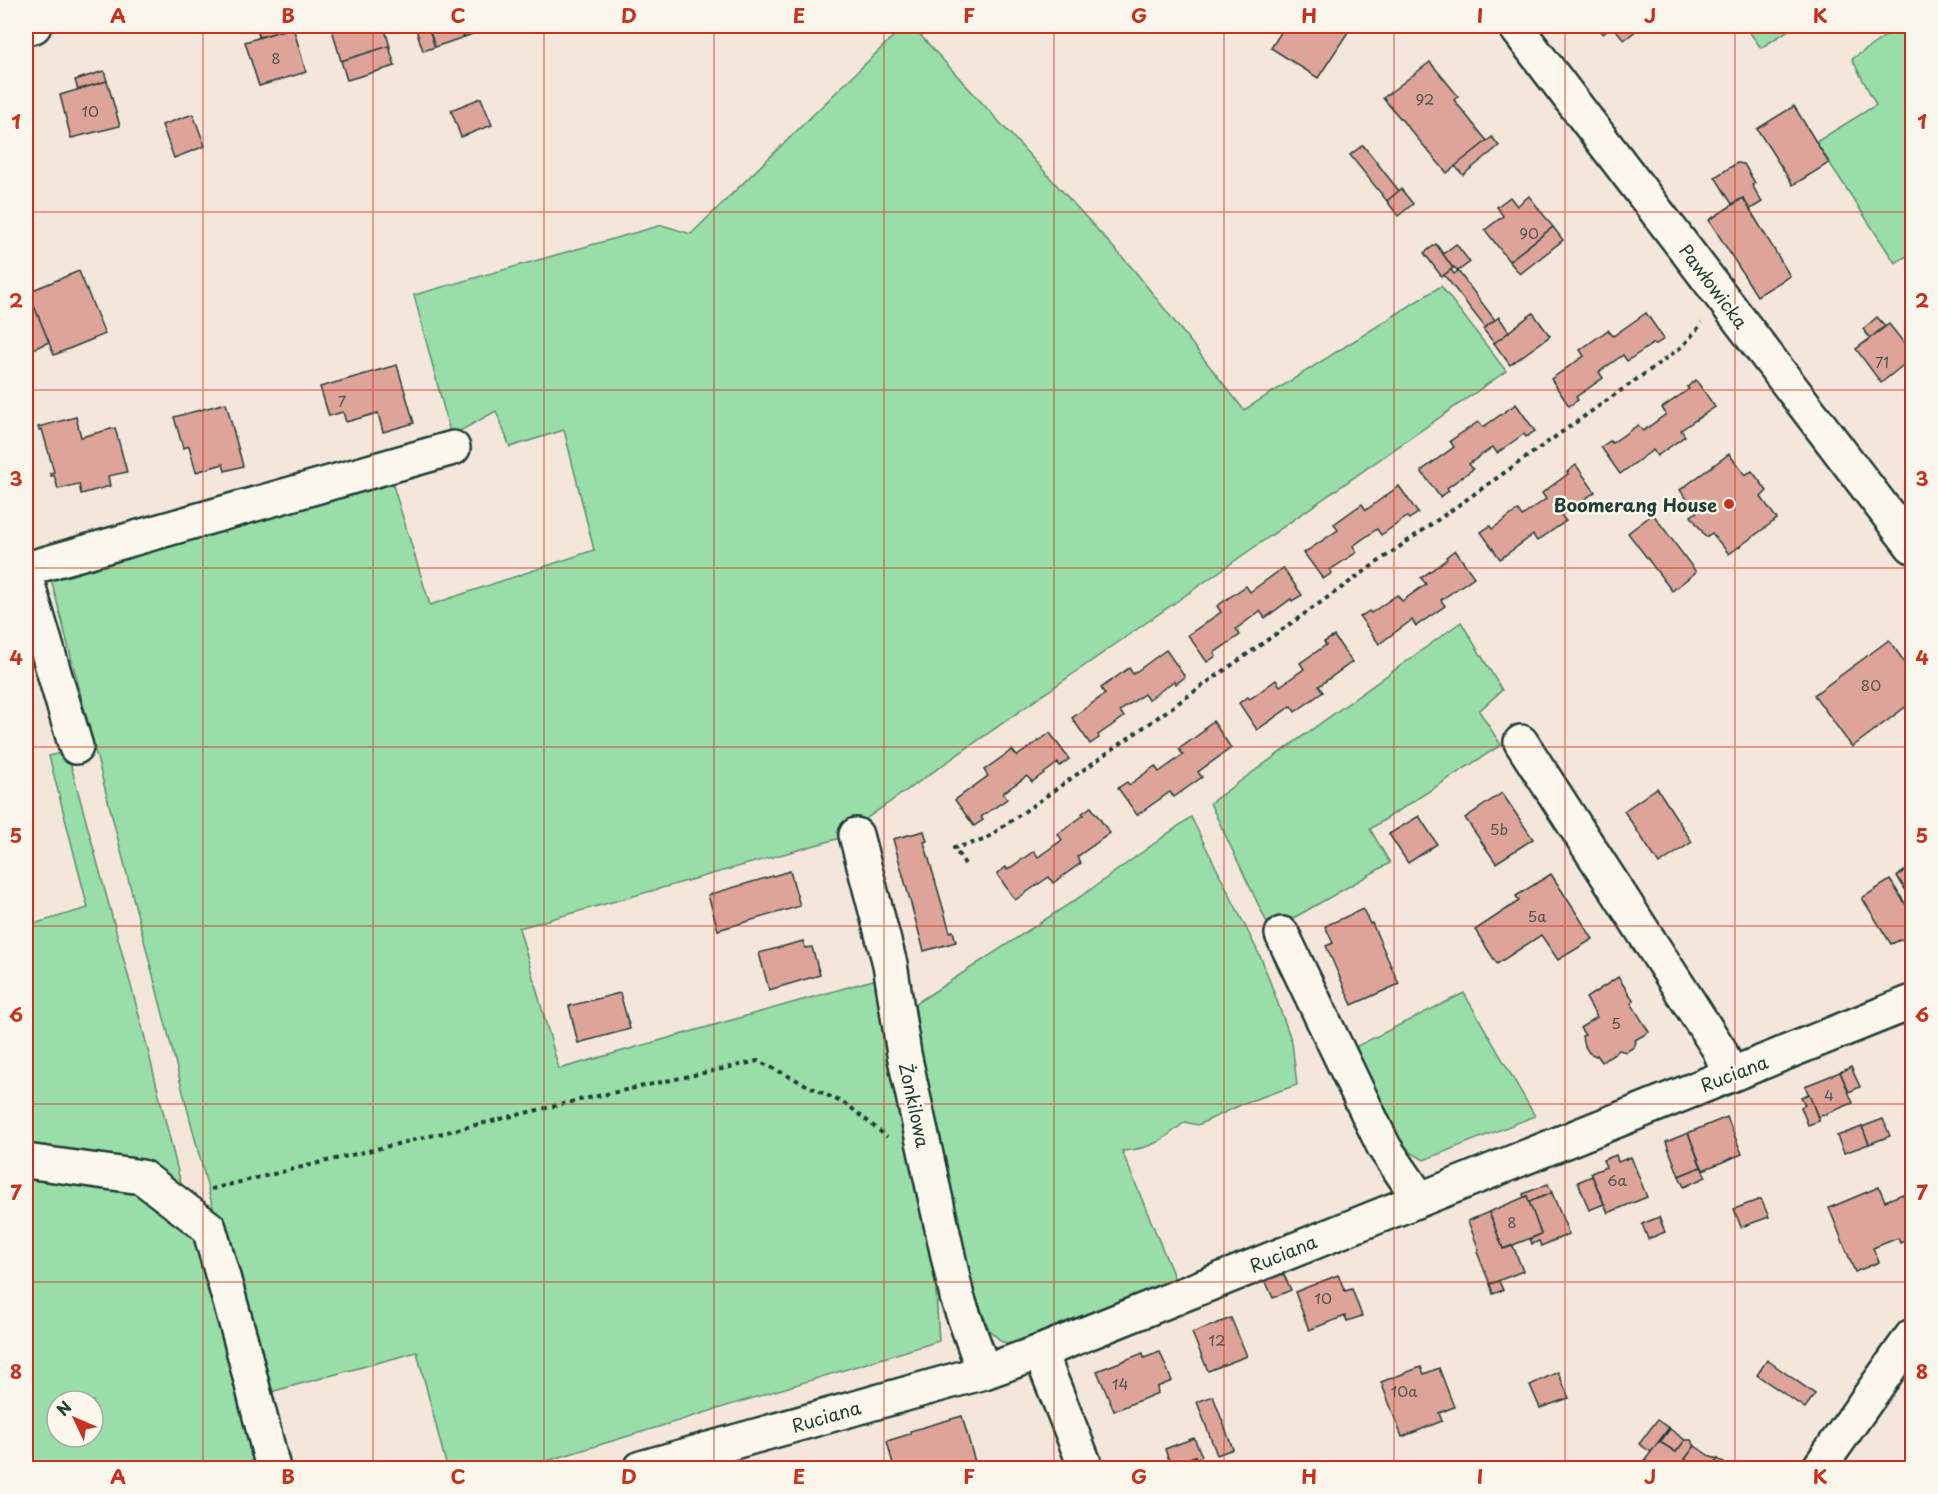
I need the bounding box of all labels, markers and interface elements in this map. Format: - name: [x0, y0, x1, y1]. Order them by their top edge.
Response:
- text: A: [110, 0, 126, 30]
- text: B: [281, 0, 295, 30]
- text: C: [450, 0, 466, 30]
- text: D: [621, 0, 637, 30]
- text: E: [793, 0, 805, 30]
- text: F: [963, 0, 975, 30]
- text: G: [1131, 0, 1147, 30]
- text: H: [1301, 0, 1317, 30]
- text: I: [1477, 0, 1483, 30]
- text: J: [1644, 0, 1656, 30]
- text: K: [1813, 0, 1828, 30]
- house number: 8: [271, 46, 281, 69]
- house number: 92: [1416, 87, 1434, 110]
- house number: 10: [81, 99, 99, 122]
- text: 1: [11, 106, 21, 136]
- text: 1: [1917, 106, 1927, 136]
- house number: 90: [1519, 221, 1539, 244]
- street label: Pawłowicka: [1673, 238, 1755, 335]
- text: 2: [9, 285, 23, 315]
- text: 2: [1915, 285, 1929, 315]
- house number: 71: [1875, 350, 1889, 373]
- house number: 7: [338, 389, 347, 412]
- text: 3: [9, 463, 23, 493]
- text: 3: [1915, 463, 1929, 493]
- place label: Boomerang House: [1553, 491, 1717, 518]
- marker: Boomerang House: [1722, 497, 1736, 511]
- text: 4: [9, 642, 23, 672]
- text: 4: [1915, 642, 1929, 672]
- house number: 80: [1861, 673, 1881, 696]
- house number: 5b: [1490, 817, 1508, 840]
- text: 5: [10, 820, 22, 850]
- text: 5: [1916, 820, 1928, 850]
- house number: 5a: [1528, 904, 1547, 927]
- text: 6: [9, 999, 23, 1029]
- text: 6: [1915, 999, 1929, 1029]
- house number: 5: [1611, 1011, 1621, 1034]
- street label: Ruciana: [1696, 1047, 1772, 1098]
- street label: Żonkilowa: [893, 1060, 937, 1151]
- house number: 4: [1824, 1083, 1834, 1106]
- house number: 6a: [1607, 1168, 1628, 1191]
- text: 7: [10, 1177, 22, 1207]
- text: 7: [1916, 1177, 1928, 1207]
- house number: 8: [1507, 1210, 1517, 1233]
- street label: Ruciana: [1245, 1227, 1321, 1279]
- house number: 10: [1314, 1286, 1332, 1309]
- house number: 12: [1208, 1328, 1226, 1351]
- text: 8: [10, 1356, 22, 1386]
- text: 8: [1916, 1356, 1928, 1386]
- house number: 14: [1112, 1372, 1128, 1395]
- house number: 10a: [1390, 1379, 1418, 1402]
- north arrow: [45, 1389, 105, 1449]
- street label: Ruciana: [788, 1393, 864, 1439]
- text: N: [50, 1395, 77, 1421]
- text: A: [110, 1461, 126, 1491]
- text: B: [281, 1461, 295, 1491]
- text: C: [450, 1461, 466, 1491]
- text: D: [621, 1461, 637, 1491]
- text: E: [793, 1461, 805, 1491]
- text: F: [963, 1461, 975, 1491]
- text: G: [1131, 1461, 1147, 1491]
- text: H: [1301, 1461, 1317, 1491]
- text: I: [1477, 1461, 1483, 1491]
- text: J: [1644, 1461, 1656, 1491]
- text: K: [1813, 1461, 1828, 1491]

